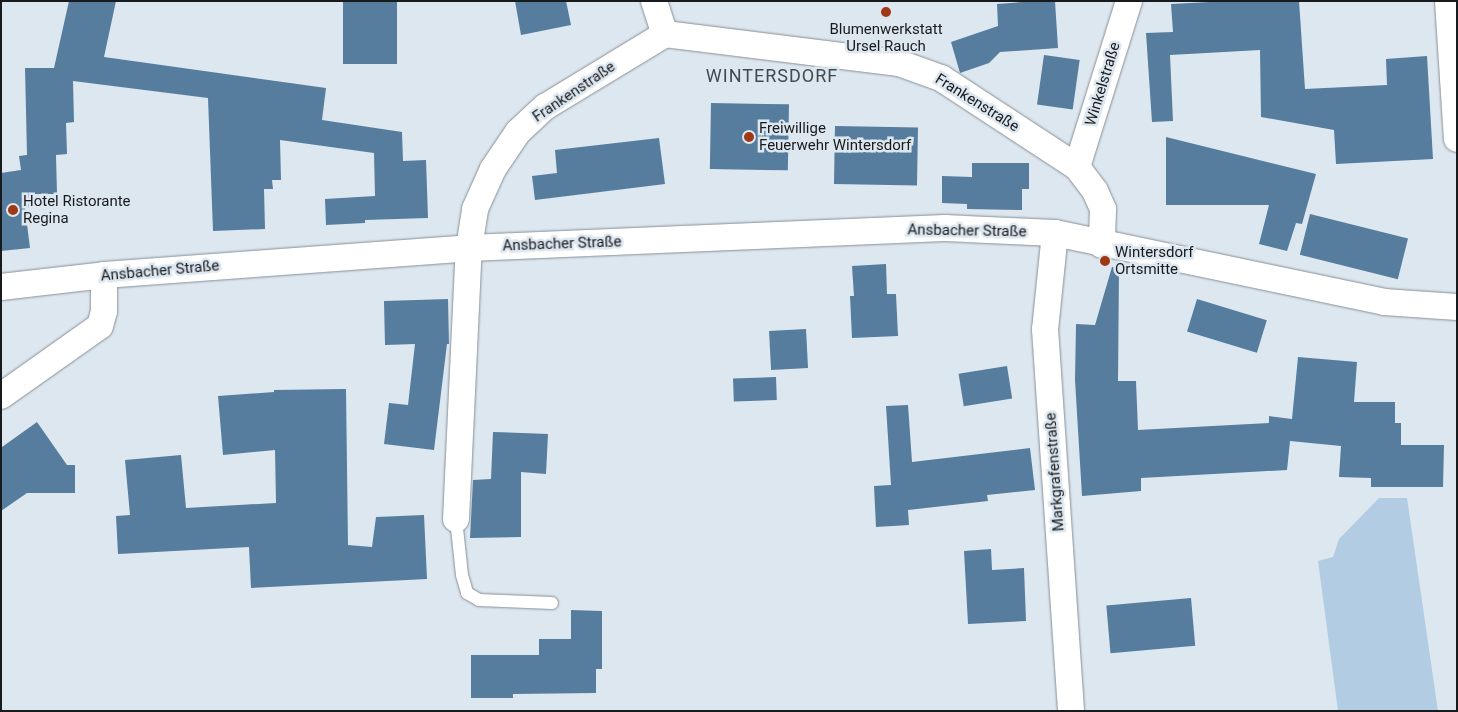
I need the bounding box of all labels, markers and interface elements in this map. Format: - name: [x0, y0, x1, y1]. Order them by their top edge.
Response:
- marker: Blumenwerkstatt Ursel Rauch: [880, 6, 892, 18]
- place label: Blumenwerkstatt Ursel Rauch: [829, 20, 943, 55]
- street label: Winkelstraße: [1082, 40, 1124, 128]
- street label: Frankenstraße: [529, 58, 619, 126]
- district label: WINTERSDORF: [704, 65, 840, 87]
- street label: Frankenstraße: [932, 70, 1022, 136]
- place label: Freiwillige Feuerwehr Wintersdorf: [759, 119, 911, 154]
- marker: Freiwillige Feuerwehr Wintersdorf: [743, 131, 755, 143]
- place label: Hotel Ristorante Regina: [23, 192, 131, 227]
- marker: Hotel Ristorante Regina: [7, 204, 19, 216]
- street label: Ansbacher Straße: [907, 221, 1027, 241]
- street label: Ansbacher Straße: [502, 233, 622, 255]
- place label: Wintersdorf Ortsmitte: [1115, 243, 1193, 278]
- marker: Wintersdorf Ortsmitte: [1099, 255, 1111, 267]
- street label: Ansbacher Straße: [100, 257, 220, 285]
- street label: Markgrafenstraße: [1042, 412, 1068, 532]

